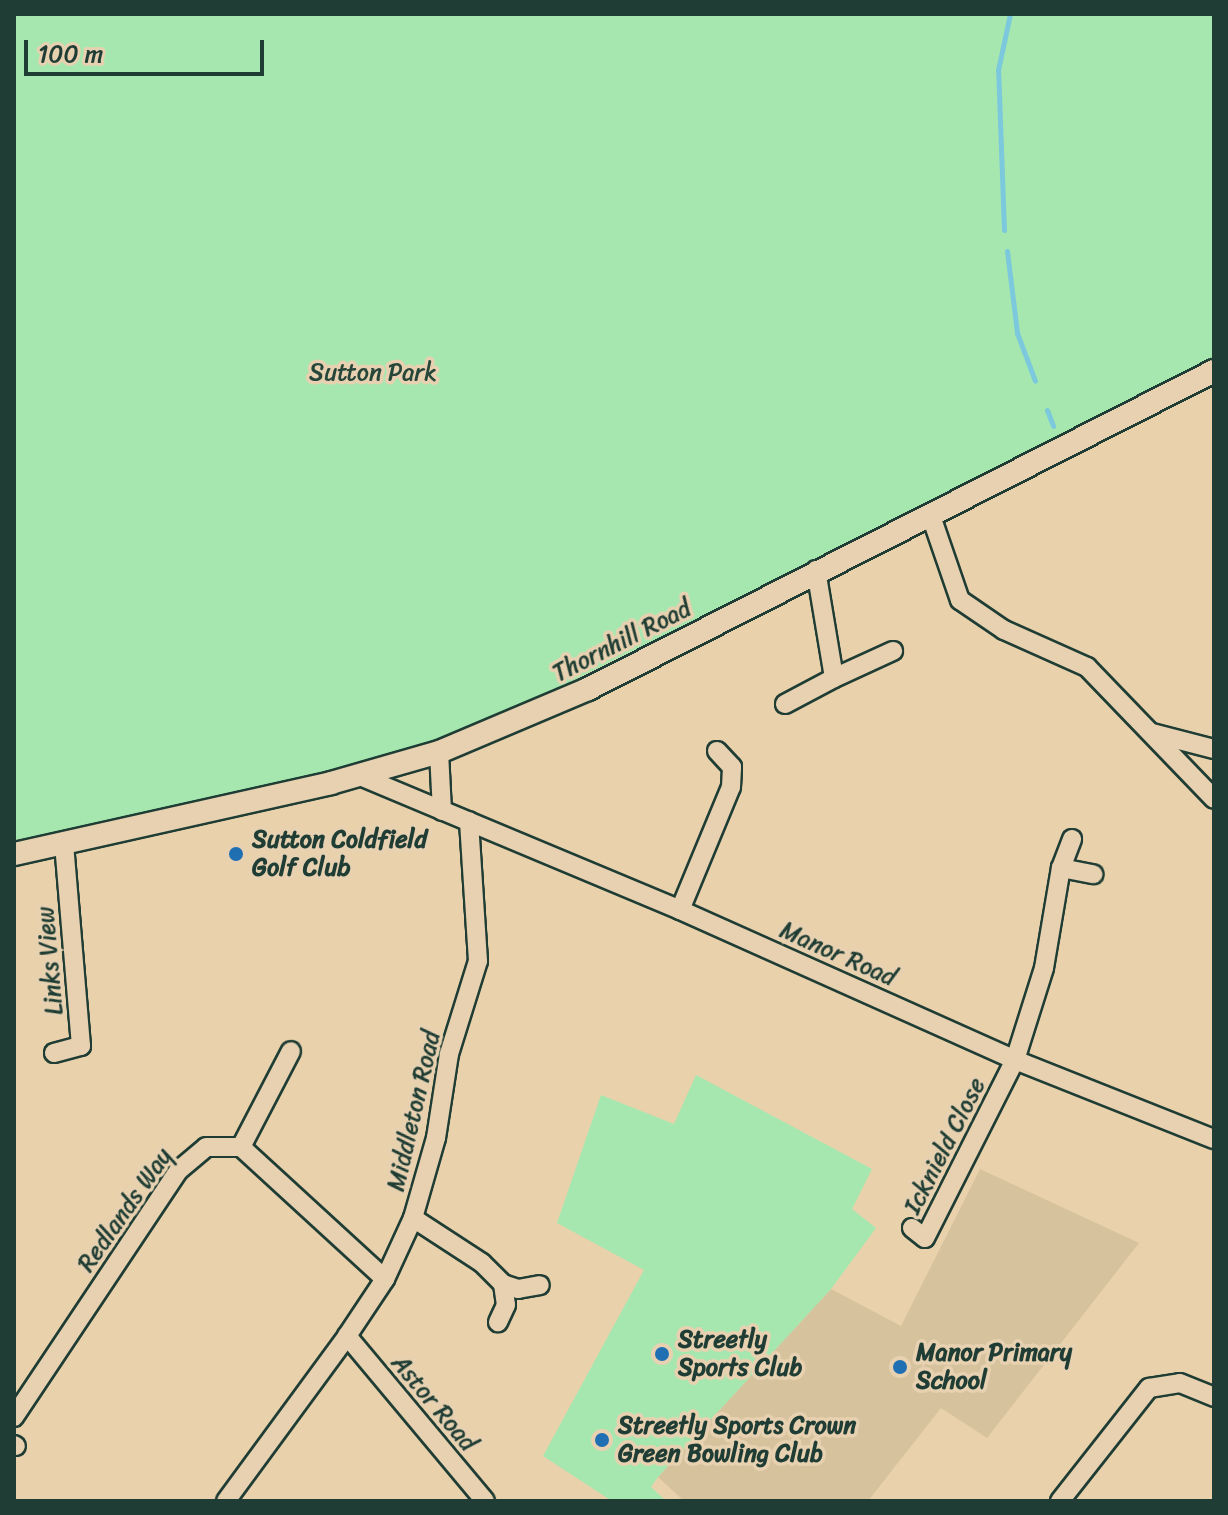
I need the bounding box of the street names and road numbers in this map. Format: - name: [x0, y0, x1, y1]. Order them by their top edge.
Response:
- street label: Thornhill Road: [548, 594, 696, 688]
- street label: Links View: [31, 905, 69, 1017]
- street label: Manor Road: [775, 916, 901, 992]
- street label: Middleton Road: [382, 1028, 446, 1194]
- street label: Icknield Close: [898, 1073, 992, 1219]
- street label: Redlands Way: [72, 1143, 178, 1277]
- street label: Astor Road: [385, 1349, 483, 1457]

